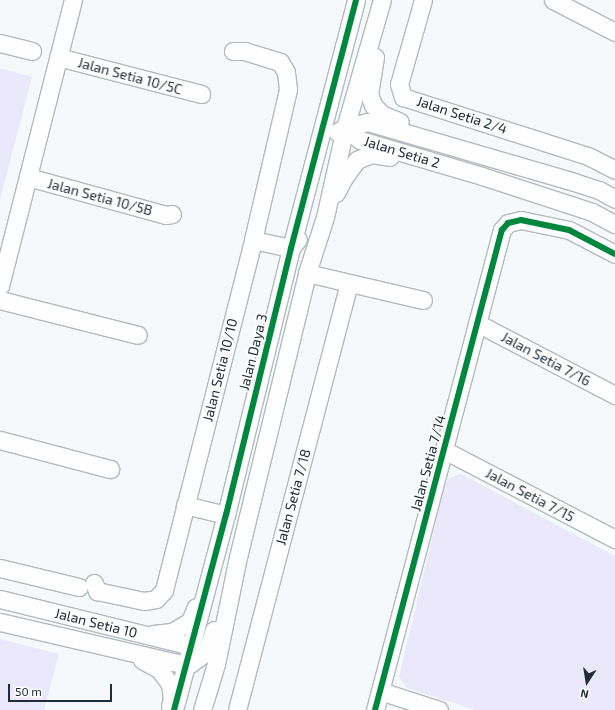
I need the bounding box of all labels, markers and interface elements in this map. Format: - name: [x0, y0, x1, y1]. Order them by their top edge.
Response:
- street label: Jalan Setia 10/5C: [76, 54, 184, 98]
- street label: Jalan Setia 2/4: [415, 92, 509, 138]
- street label: Jalan Setia 2: [362, 133, 442, 171]
- street label: Jalan Setia 10/5B: [46, 175, 154, 219]
- street label: Jalan Daya 3: [235, 312, 271, 392]
- street label: Jalan Setia 10/10: [199, 317, 241, 423]
- street label: Jalan Setia 7/16: [499, 328, 593, 390]
- street label: Jalan Setia 7/14: [407, 413, 449, 513]
- street label: Jalan Setia 7/18: [272, 447, 314, 547]
- street label: Jalan Setia 7/15: [483, 465, 577, 525]
- street label: Jalan Setia 10: [53, 605, 139, 641]
- north arrow: [567, 662, 607, 702]
- scale bar: [10, 676, 114, 702]
- text: 50 m: [15, 684, 42, 698]
- text: N: [579, 687, 590, 701]

